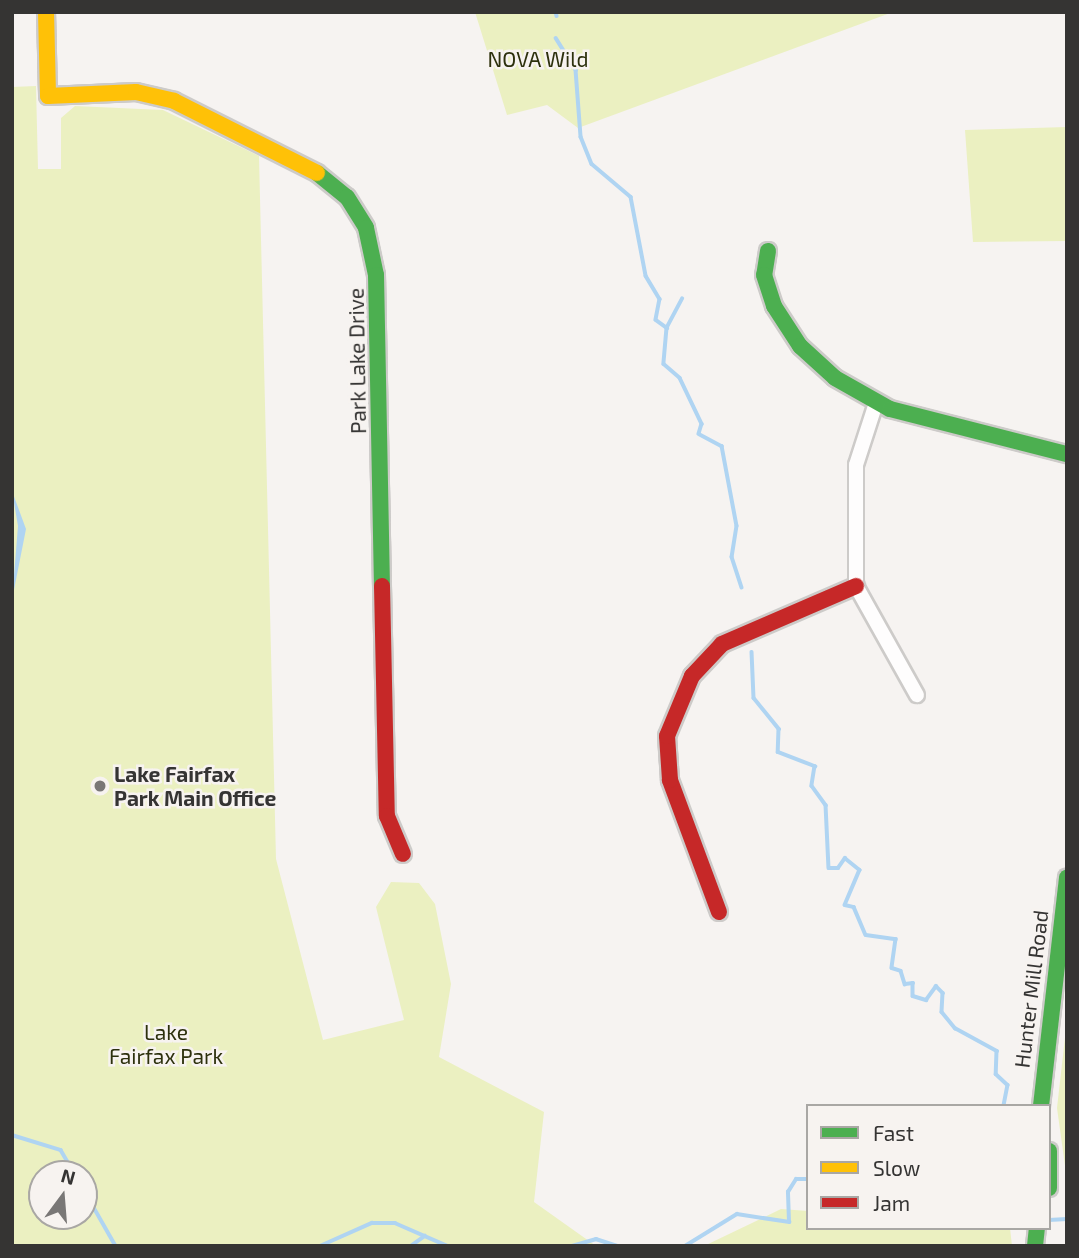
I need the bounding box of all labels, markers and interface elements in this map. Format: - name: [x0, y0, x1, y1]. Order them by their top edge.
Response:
- park label: NOVA Wild: [487, 46, 589, 72]
- street label: Park Lake Drive: [343, 288, 371, 434]
- place label: Lake Fairfax Park Main Office: [114, 761, 276, 811]
- marker: Lake Fairfax Park Main Office: [92, 778, 108, 794]
- street label: Hunter Mill Road: [1009, 908, 1053, 1070]
- park label: Lake Fairfax Park: [109, 1019, 223, 1069]
- legend: [806, 1104, 1051, 1230]
- text: Fast: [873, 1120, 914, 1145]
- text: Slow: [873, 1155, 920, 1180]
- north arrow: [28, 1160, 98, 1230]
- text: N: [59, 1163, 78, 1189]
- text: Jam: [873, 1190, 910, 1215]

